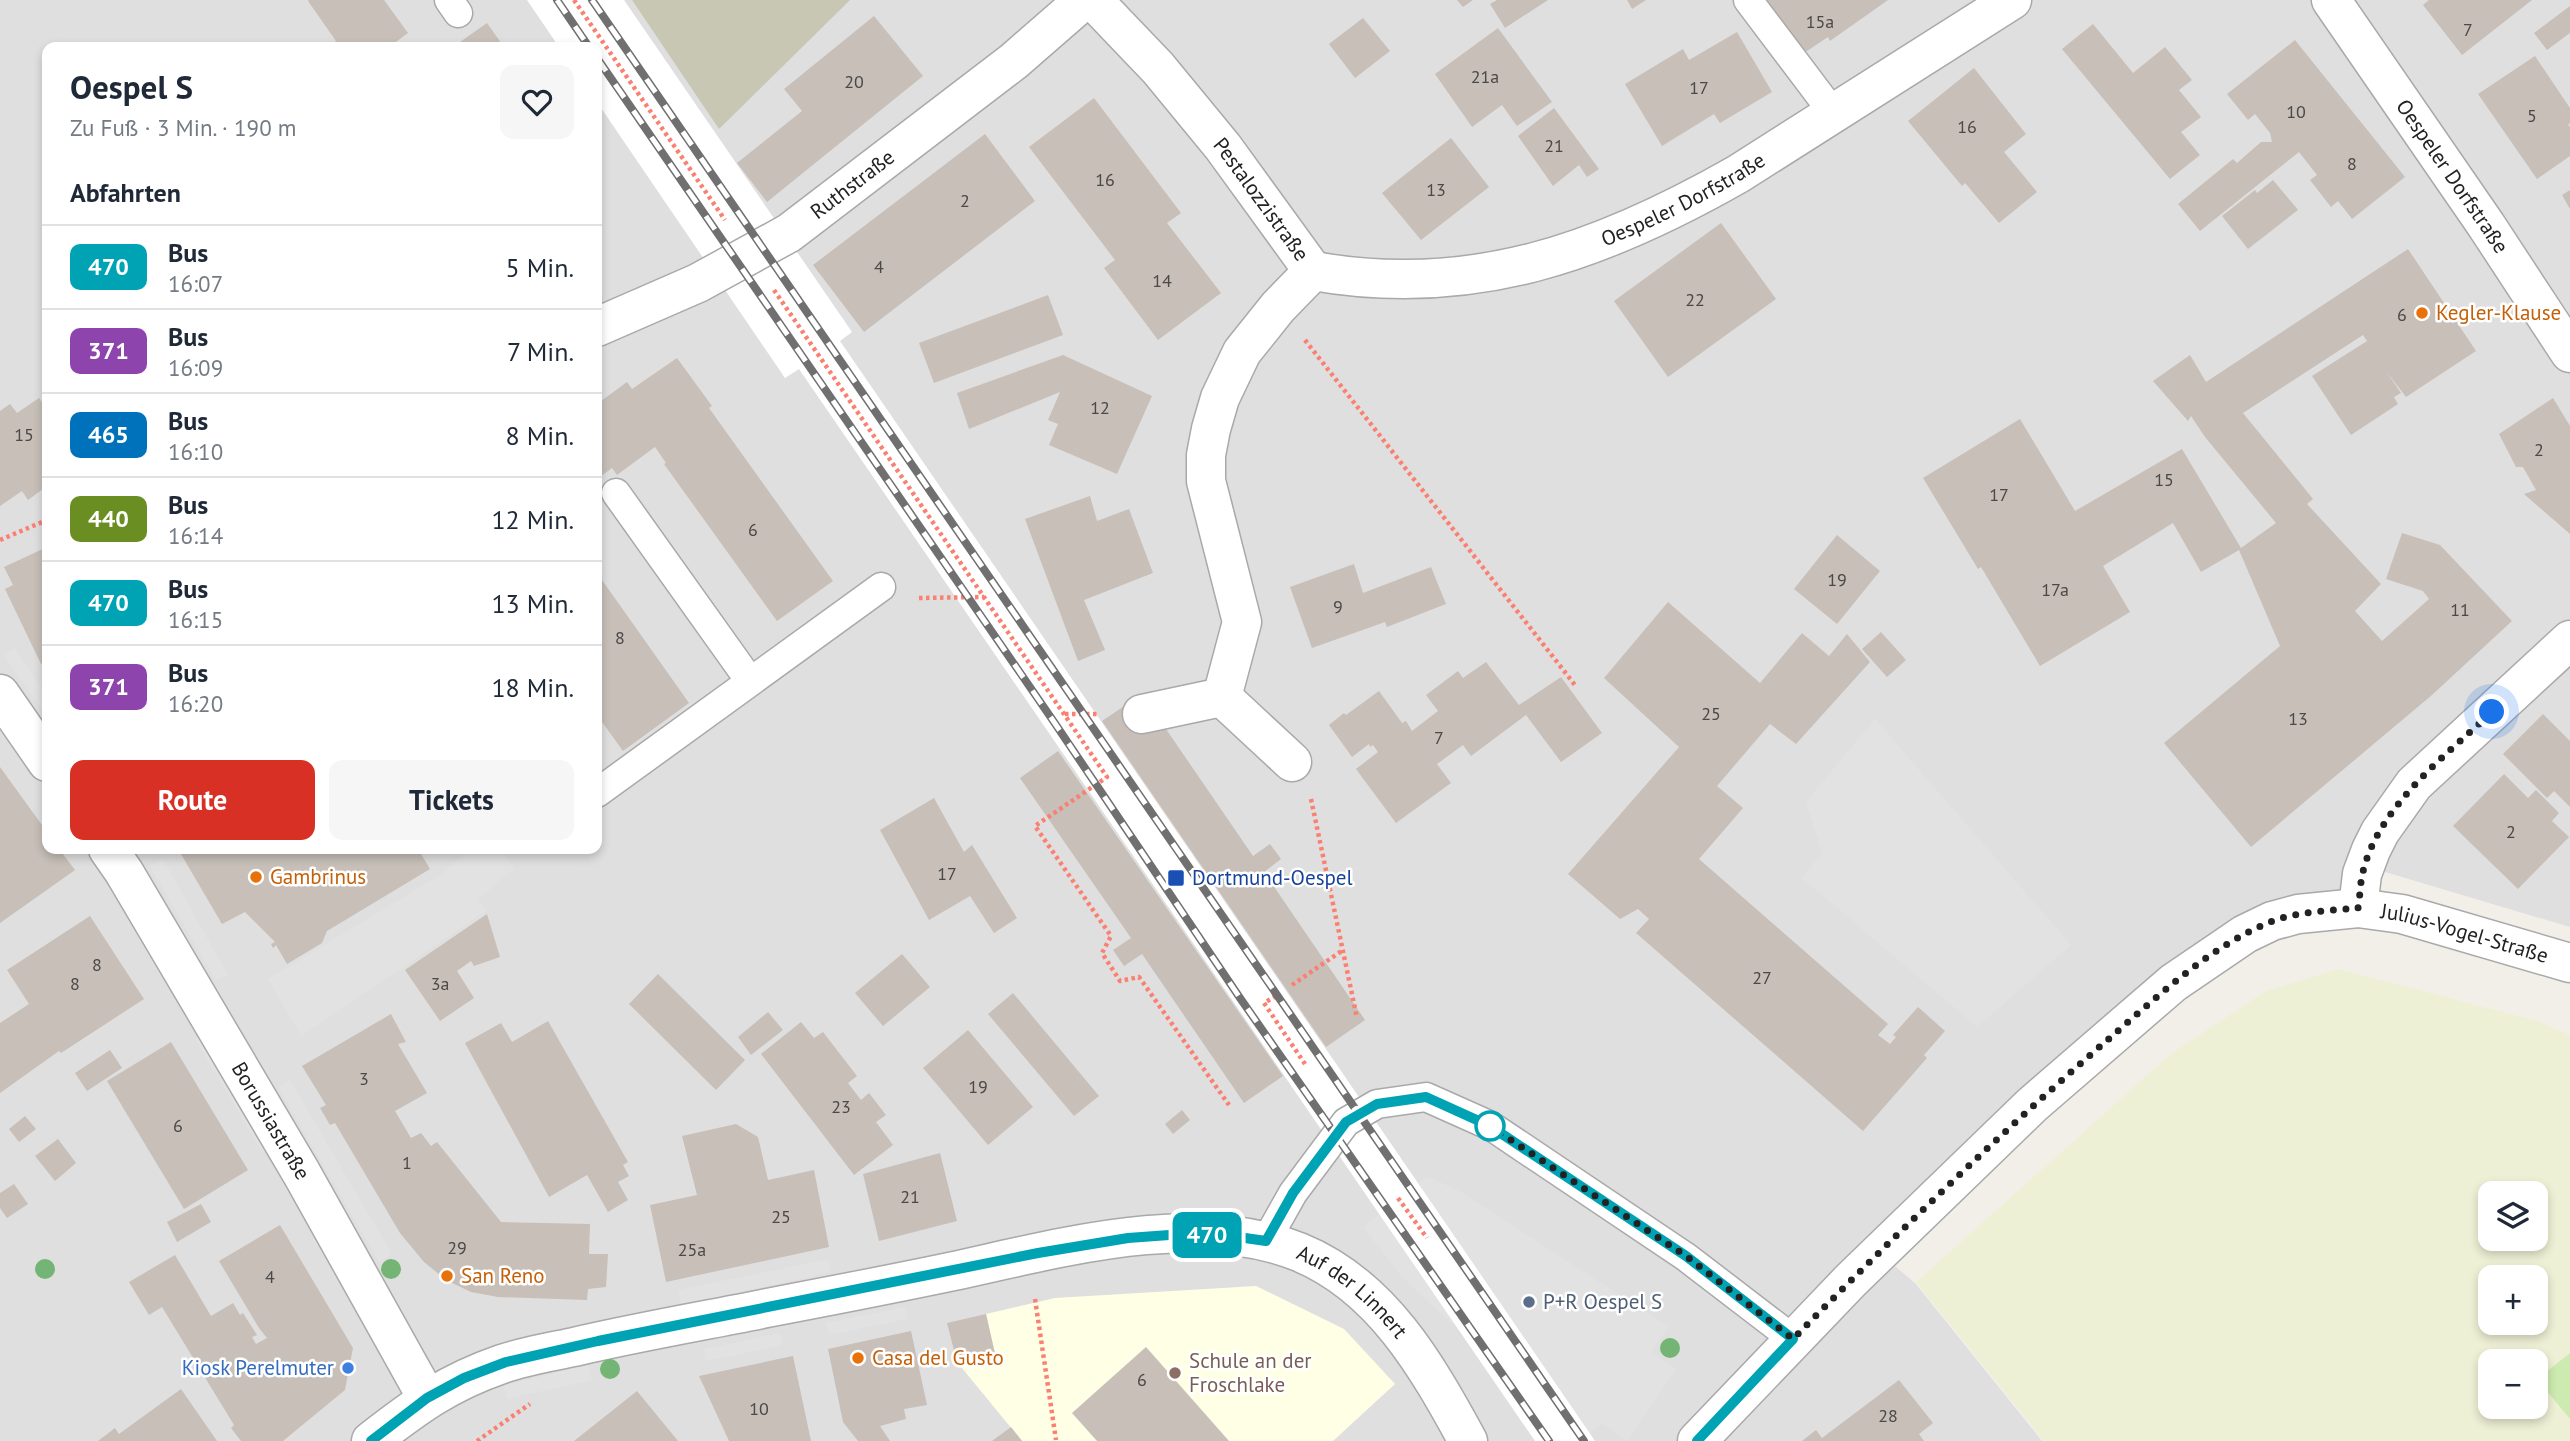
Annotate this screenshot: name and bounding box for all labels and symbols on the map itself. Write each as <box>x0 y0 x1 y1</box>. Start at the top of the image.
house number: 15a <box>1806 10 1834 33</box>
house number: 7 <box>2463 18 2473 41</box>
house number: 21a <box>1471 65 1499 88</box>
house number: 20 <box>844 70 864 93</box>
house number: 17 <box>1689 76 1709 99</box>
street label: Oespeler Dorfstraße <box>2390 94 2515 258</box>
house number: 10 <box>2286 100 2306 123</box>
house number: 5 <box>2527 104 2537 127</box>
house number: 16 <box>1957 115 1977 138</box>
street label: Pestalozzistraße <box>1208 132 1315 266</box>
house number: 21 <box>1544 134 1564 157</box>
street label: Ruthstraße <box>805 143 900 225</box>
street label: Oespeler Dorfstraße <box>1597 146 1770 252</box>
house number: 8 <box>2347 152 2357 175</box>
house number: 16 <box>1095 168 1115 191</box>
house number: 13 <box>1426 178 1446 201</box>
house number: 2 <box>960 189 970 212</box>
house number: 4 <box>874 255 884 278</box>
house number: 14 <box>1152 269 1172 292</box>
house number: 22 <box>1685 288 1705 311</box>
place label: Kegler-Klause <box>2436 299 2561 326</box>
house number: 6 <box>2397 303 2407 326</box>
marker: Kegler-Klause <box>2414 305 2430 321</box>
house number: 12 <box>1090 396 1110 419</box>
house number: 15 <box>14 423 34 446</box>
house number: 2 <box>2534 438 2544 461</box>
house number: 15 <box>2154 468 2174 491</box>
house number: 17 <box>1989 483 2009 506</box>
house number: 6 <box>748 518 758 541</box>
house number: 19 <box>1827 568 1847 591</box>
house number: 17a <box>2041 578 2069 601</box>
house number: 9 <box>1333 595 1343 618</box>
house number: 11 <box>2450 598 2470 621</box>
house number: 8 <box>615 626 625 649</box>
your location <box>2474 694 2509 729</box>
house number: 25 <box>1701 702 1721 725</box>
house number: 13 <box>2288 707 2308 730</box>
house number: 7 <box>1434 726 1444 749</box>
house number: 2 <box>2506 820 2516 843</box>
house number: 17 <box>937 862 957 885</box>
place label: Gambrinus <box>270 863 366 890</box>
place label: Dortmund-Oespel <box>1192 864 1353 891</box>
marker: Dortmund-Oespel <box>1166 868 1186 888</box>
marker: Gambrinus <box>248 869 264 885</box>
street label: Julius-Vogel-Straße <box>2378 897 2552 969</box>
house number: 8 <box>92 953 102 976</box>
house number: 27 <box>1752 966 1772 989</box>
house number: 8 <box>70 972 80 995</box>
house number: 3a <box>431 972 449 995</box>
street label: Borussiastraße <box>226 1057 316 1185</box>
house number: 3 <box>359 1067 369 1090</box>
house number: 19 <box>968 1075 988 1098</box>
house number: 23 <box>831 1095 851 1118</box>
unlabelled marker <box>1475 1111 1505 1141</box>
house number: 6 <box>173 1114 183 1137</box>
house number: 1 <box>402 1151 412 1174</box>
house number: 21 <box>900 1185 920 1208</box>
house number: 25 <box>771 1205 791 1228</box>
line badge: 470 <box>1167 1212 1247 1258</box>
house number: 29 <box>447 1236 467 1259</box>
house number: 25a <box>678 1238 706 1261</box>
street label: Auf der Linnert <box>1293 1239 1414 1344</box>
place label: San Reno <box>461 1262 545 1289</box>
house number: 4 <box>265 1265 275 1288</box>
marker: San Reno <box>439 1268 455 1284</box>
place label: P+R Oespel S <box>1543 1288 1662 1315</box>
marker: P+R Oespel S <box>1521 1294 1537 1310</box>
place label: Casa del Gusto <box>872 1344 1004 1371</box>
place label: Schule an der Froschlake <box>1189 1347 1311 1398</box>
marker: Casa del Gusto <box>850 1350 866 1366</box>
place label: Kiosk Perelmuter <box>182 1354 334 1381</box>
marker: Kiosk Perelmuter <box>340 1360 356 1376</box>
marker: Schule an der Froschlake <box>1167 1365 1183 1381</box>
house number: 6 <box>1137 1368 1147 1391</box>
house number: 10 <box>749 1397 769 1420</box>
house number: 28 <box>1878 1404 1898 1427</box>

